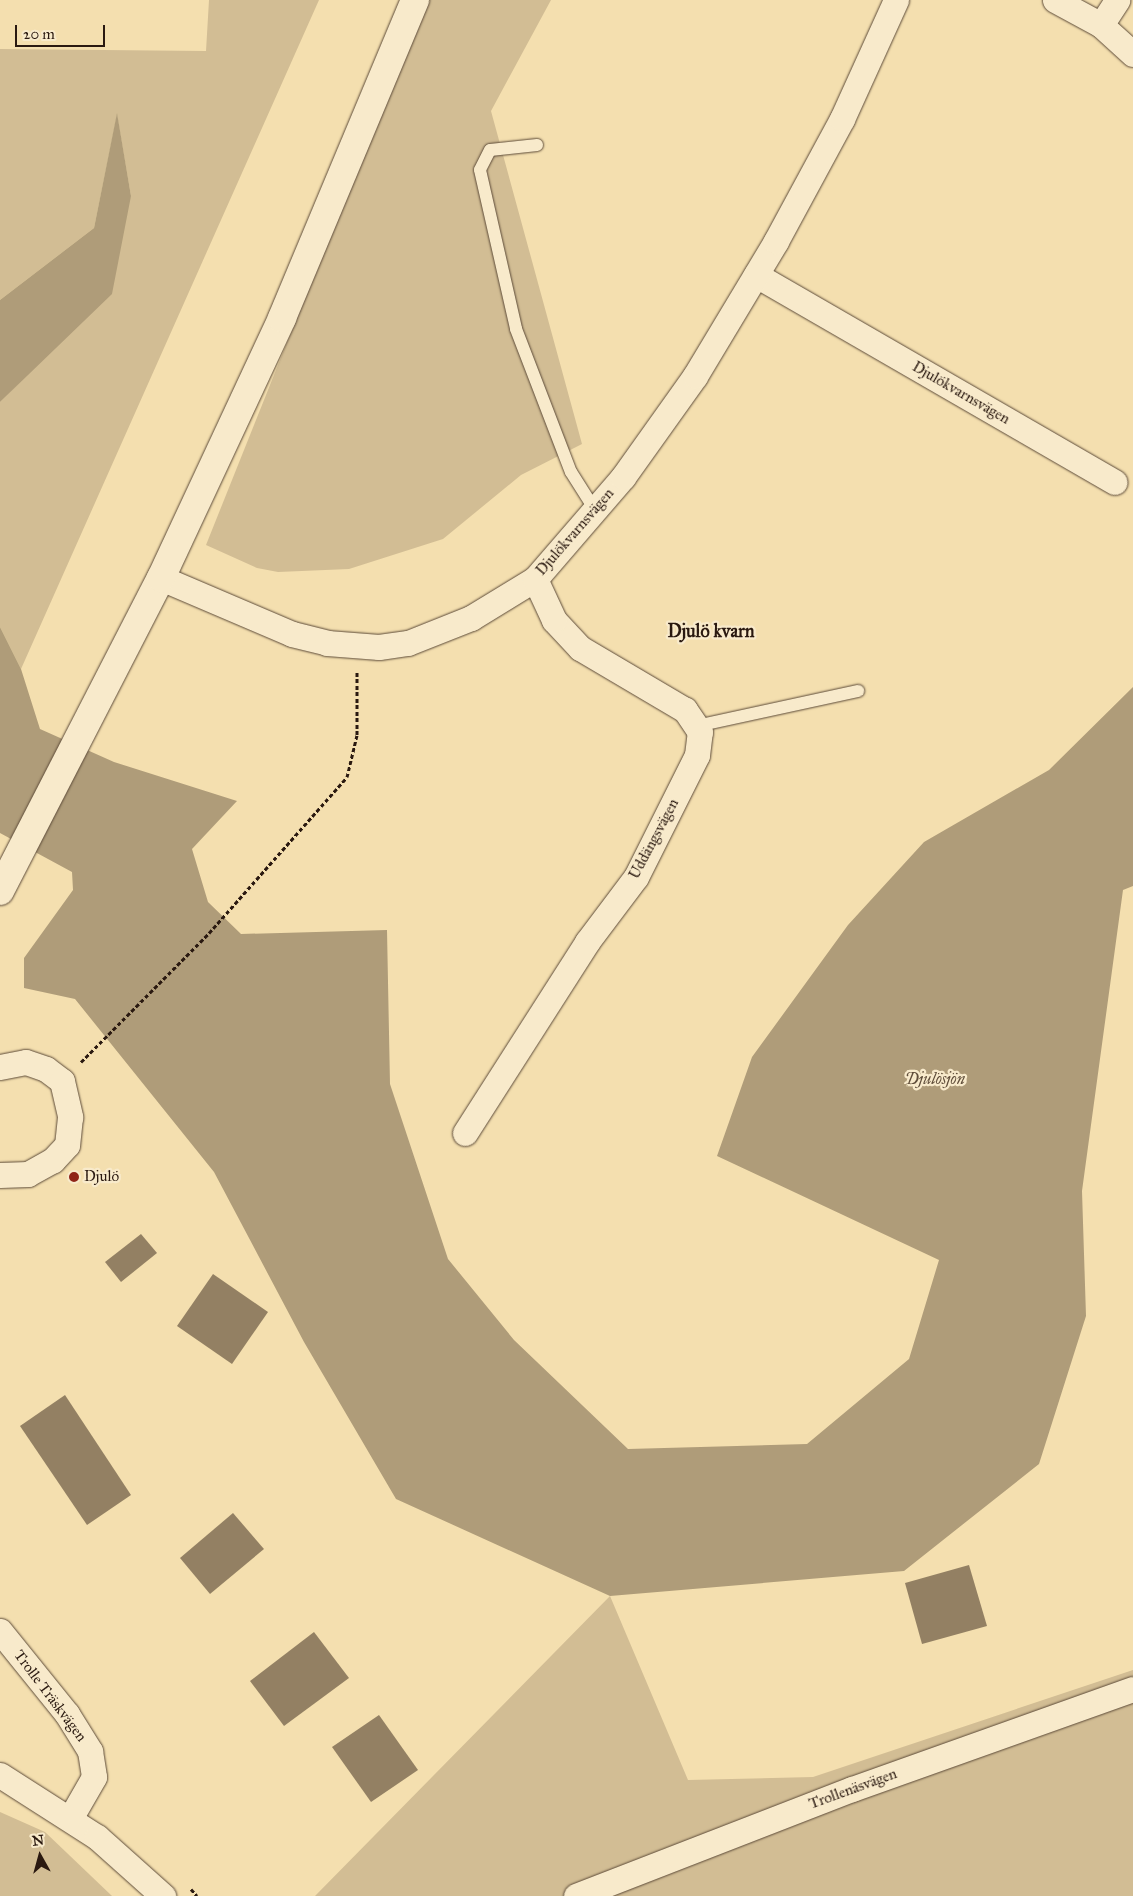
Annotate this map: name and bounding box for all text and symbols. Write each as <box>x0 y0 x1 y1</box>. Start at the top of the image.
scale bar <box>18 15 108 47</box>
text: 20 m <box>23 25 55 43</box>
street label: Djulökvarnsvägen <box>909 358 1013 428</box>
street label: Djulökvarnsvägen <box>532 485 618 579</box>
district label: Djulö kvarn <box>667 620 755 642</box>
street label: Uddängsvägen <box>625 796 683 882</box>
water label: Djulösjön <box>905 1069 965 1089</box>
place label: Djulö <box>84 1168 119 1186</box>
marker: Djulö <box>68 1171 80 1183</box>
street label: Trolle Träskvägen <box>10 1647 90 1745</box>
street label: Trollenäsvägen <box>807 1765 899 1813</box>
north arrow <box>15 1831 65 1881</box>
text: N <box>31 1831 45 1850</box>

